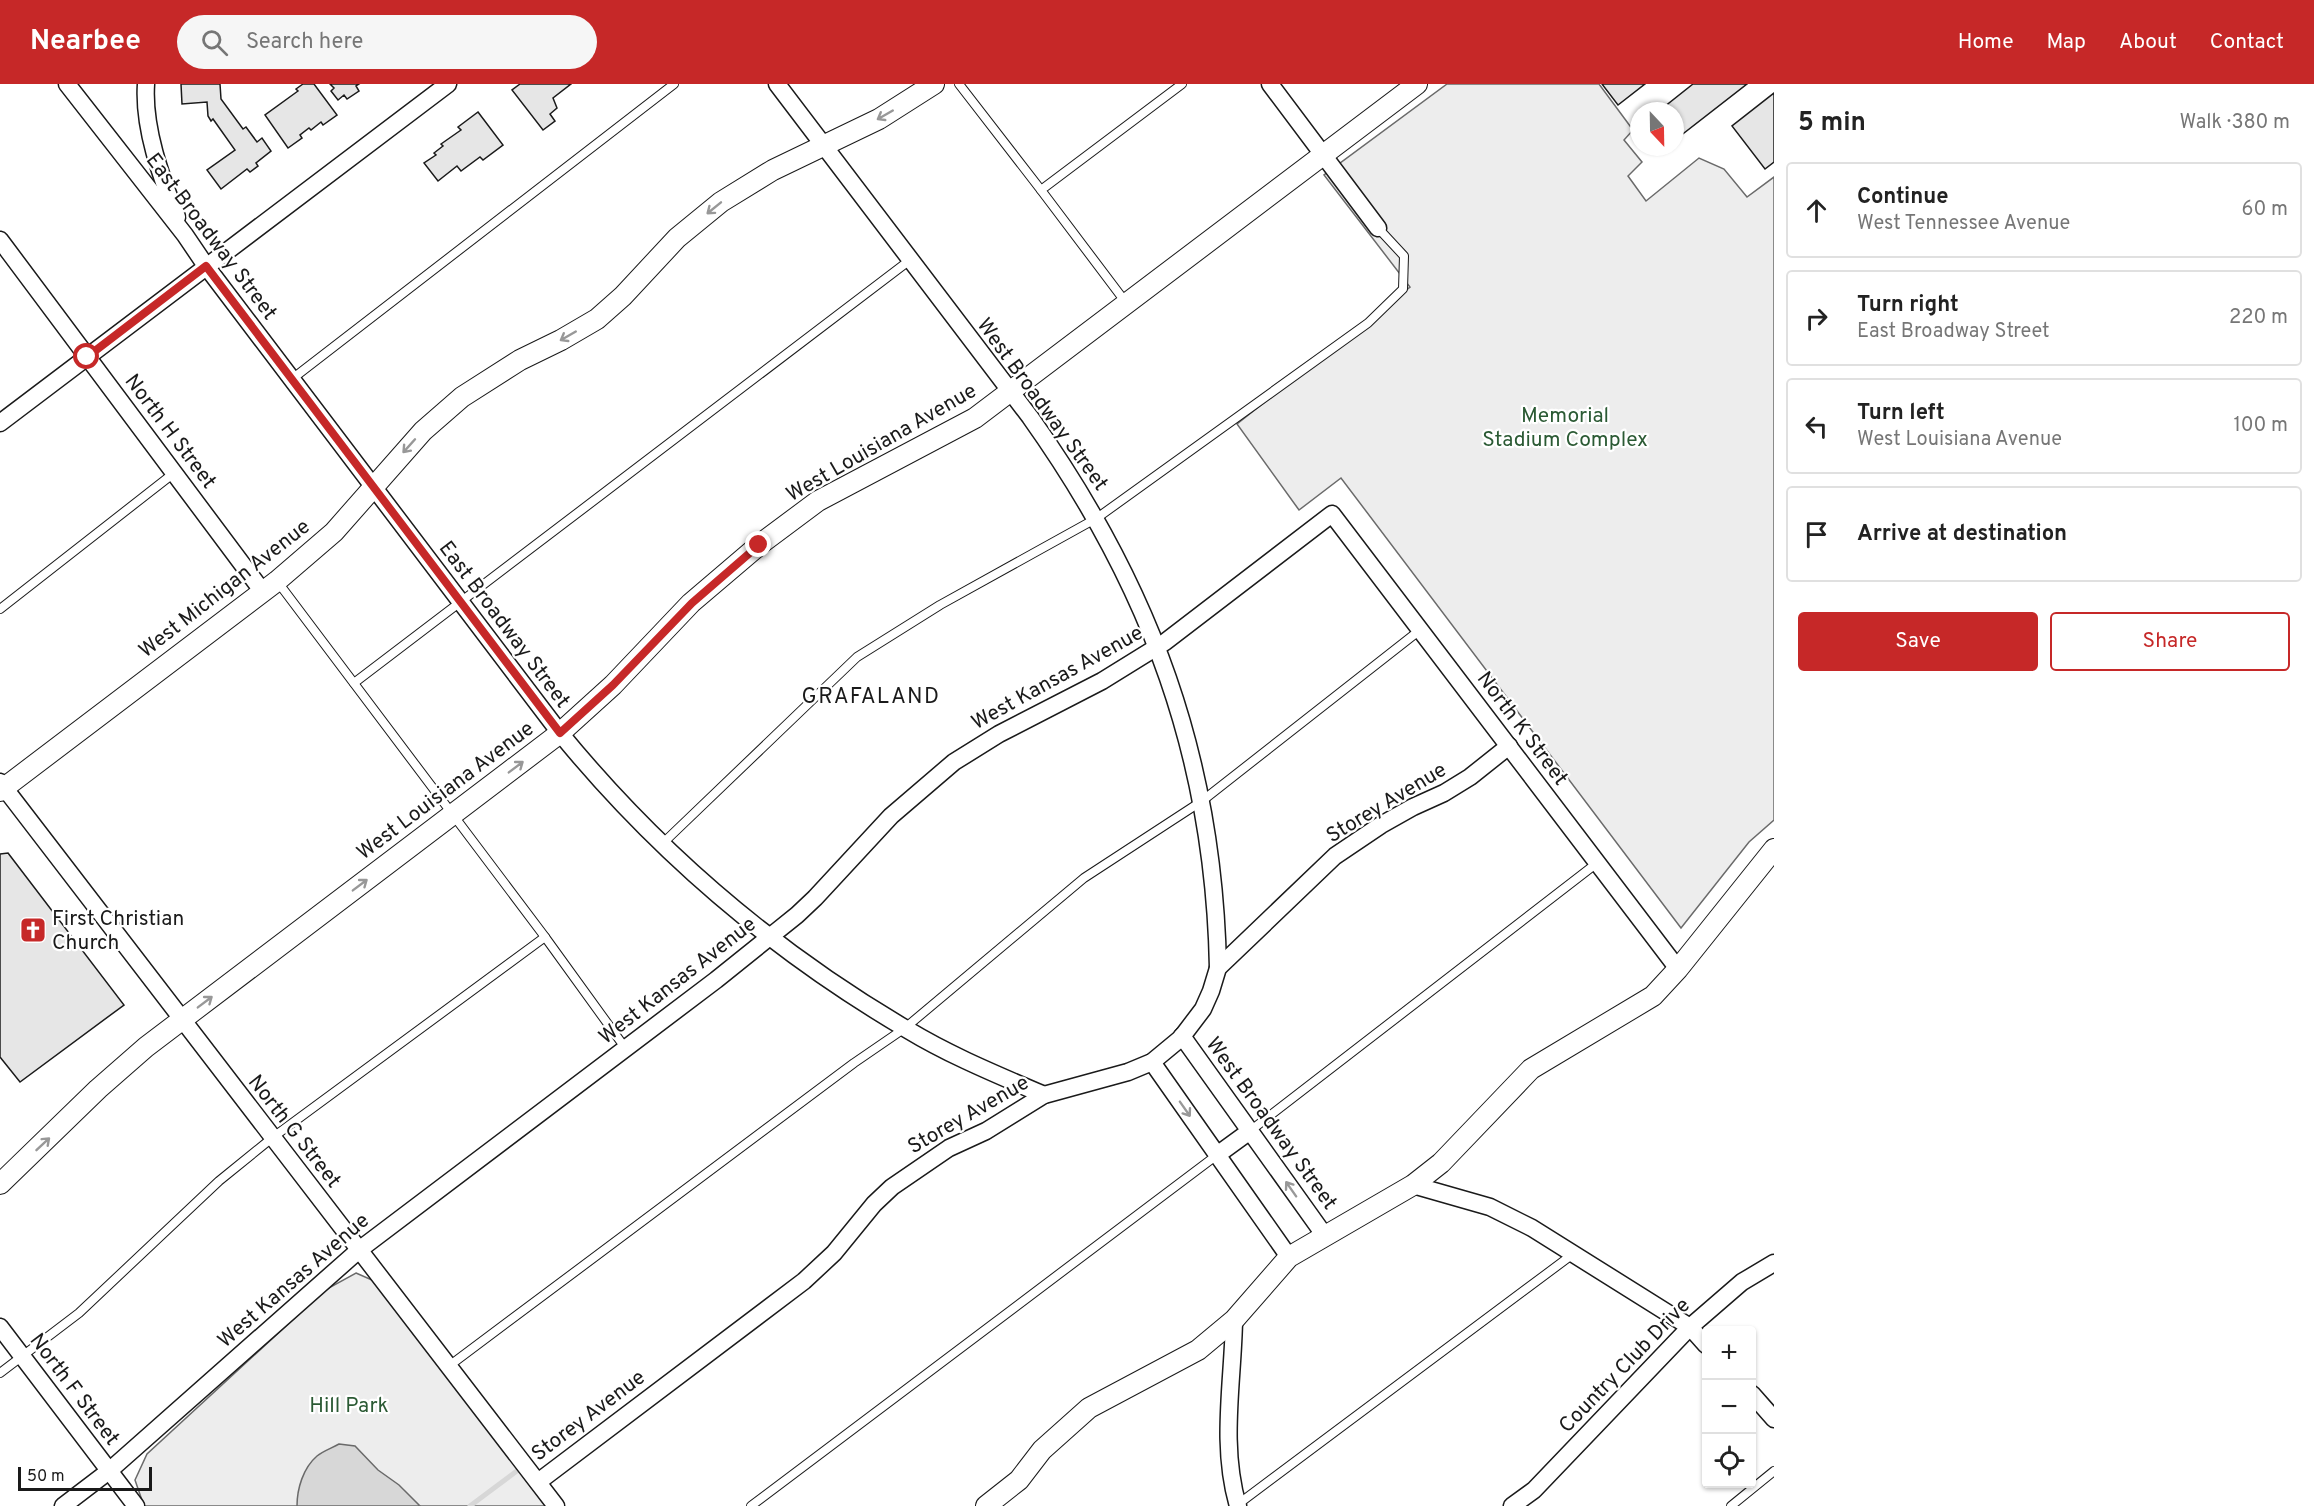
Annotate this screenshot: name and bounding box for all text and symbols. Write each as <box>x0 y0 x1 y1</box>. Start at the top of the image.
search box <box>177 15 597 69</box>
text: Nearbee <box>30 24 141 60</box>
icon: search <box>198 26 231 59</box>
text: Search here <box>246 29 363 56</box>
text: Home <box>1958 29 2014 56</box>
text: Map <box>2047 29 2086 56</box>
text: About <box>2119 29 2177 56</box>
text: Contact <box>2210 29 2284 56</box>
north arrow <box>1630 102 1684 156</box>
text: 5 min <box>1798 107 1866 140</box>
one-way arrow <box>876 109 893 121</box>
text: Walk · 380 m <box>2179 110 2290 136</box>
street label: East Broadway Street <box>139 148 282 326</box>
text: Continue <box>1857 184 1948 211</box>
icon: ahead <box>1800 194 1833 227</box>
text: 60 m <box>2242 197 2288 223</box>
one-way arrow <box>707 201 722 215</box>
text: West Tennessee Avenue <box>1857 211 2070 237</box>
text: Turn right <box>1857 292 1959 319</box>
icon: right <box>1800 302 1833 335</box>
text: 220 m <box>2229 305 2288 331</box>
street label: West Broadway Street <box>970 313 1114 497</box>
text: East Broadway Street <box>1857 319 2050 345</box>
one-way arrow <box>560 330 577 342</box>
route start <box>73 343 99 369</box>
street label: North H Street <box>118 369 222 495</box>
street label: West Louisiana Avenue <box>782 378 982 509</box>
text: Turn left <box>1857 400 1945 427</box>
park label: Memorial Stadium Complex <box>1482 403 1648 454</box>
icon: left <box>1800 410 1833 443</box>
text: 100 m <box>2233 413 2288 439</box>
text: West Louisiana Avenue <box>1857 427 2062 453</box>
one-way arrow <box>402 439 416 454</box>
street label: West Michigan Avenue <box>134 514 316 664</box>
icon: arrive <box>1800 518 1833 551</box>
text: Arrive at destination <box>1857 521 2067 548</box>
route end <box>745 531 771 557</box>
street label: East Broadway Street <box>432 536 575 714</box>
button: Save <box>1798 612 2038 671</box>
button: Share <box>2050 612 2290 671</box>
street label: West Kansas Avenue <box>967 620 1148 737</box>
street label: North K Street <box>1470 667 1573 791</box>
district label: GRAFALAND <box>802 684 940 711</box>
street label: West Louisiana Avenue <box>352 716 540 867</box>
street label: Storey Avenue <box>1322 757 1452 850</box>
one-way arrow <box>508 761 524 774</box>
one-way arrow <box>352 878 368 891</box>
place label: First Christian Church <box>52 906 184 957</box>
street label: West Kansas Avenue <box>594 911 762 1051</box>
church icon: First Christian Church <box>18 915 48 945</box>
one-way arrow <box>197 996 213 1009</box>
street label: West Broadway Street <box>1199 1032 1343 1216</box>
street label: North G Street <box>241 1070 346 1194</box>
street label: Storey Avenue <box>903 1070 1034 1161</box>
one-way arrow <box>1179 1101 1191 1117</box>
one-way arrow <box>35 1137 50 1151</box>
one-way arrow <box>1285 1181 1297 1197</box>
street label: West Kansas Avenue <box>213 1208 375 1354</box>
street label: Country Club Drive <box>1554 1293 1697 1439</box>
map controls <box>1702 1326 1756 1488</box>
button: + <box>1702 1326 1756 1380</box>
street label: North F Street <box>23 1328 125 1451</box>
street label: Storey Avenue <box>527 1365 651 1468</box>
button: − <box>1702 1380 1756 1434</box>
park label: Hill Park <box>309 1393 389 1420</box>
button: locate <box>1702 1434 1756 1488</box>
scale bar <box>18 1464 152 1492</box>
text: 50 m <box>27 1467 65 1487</box>

